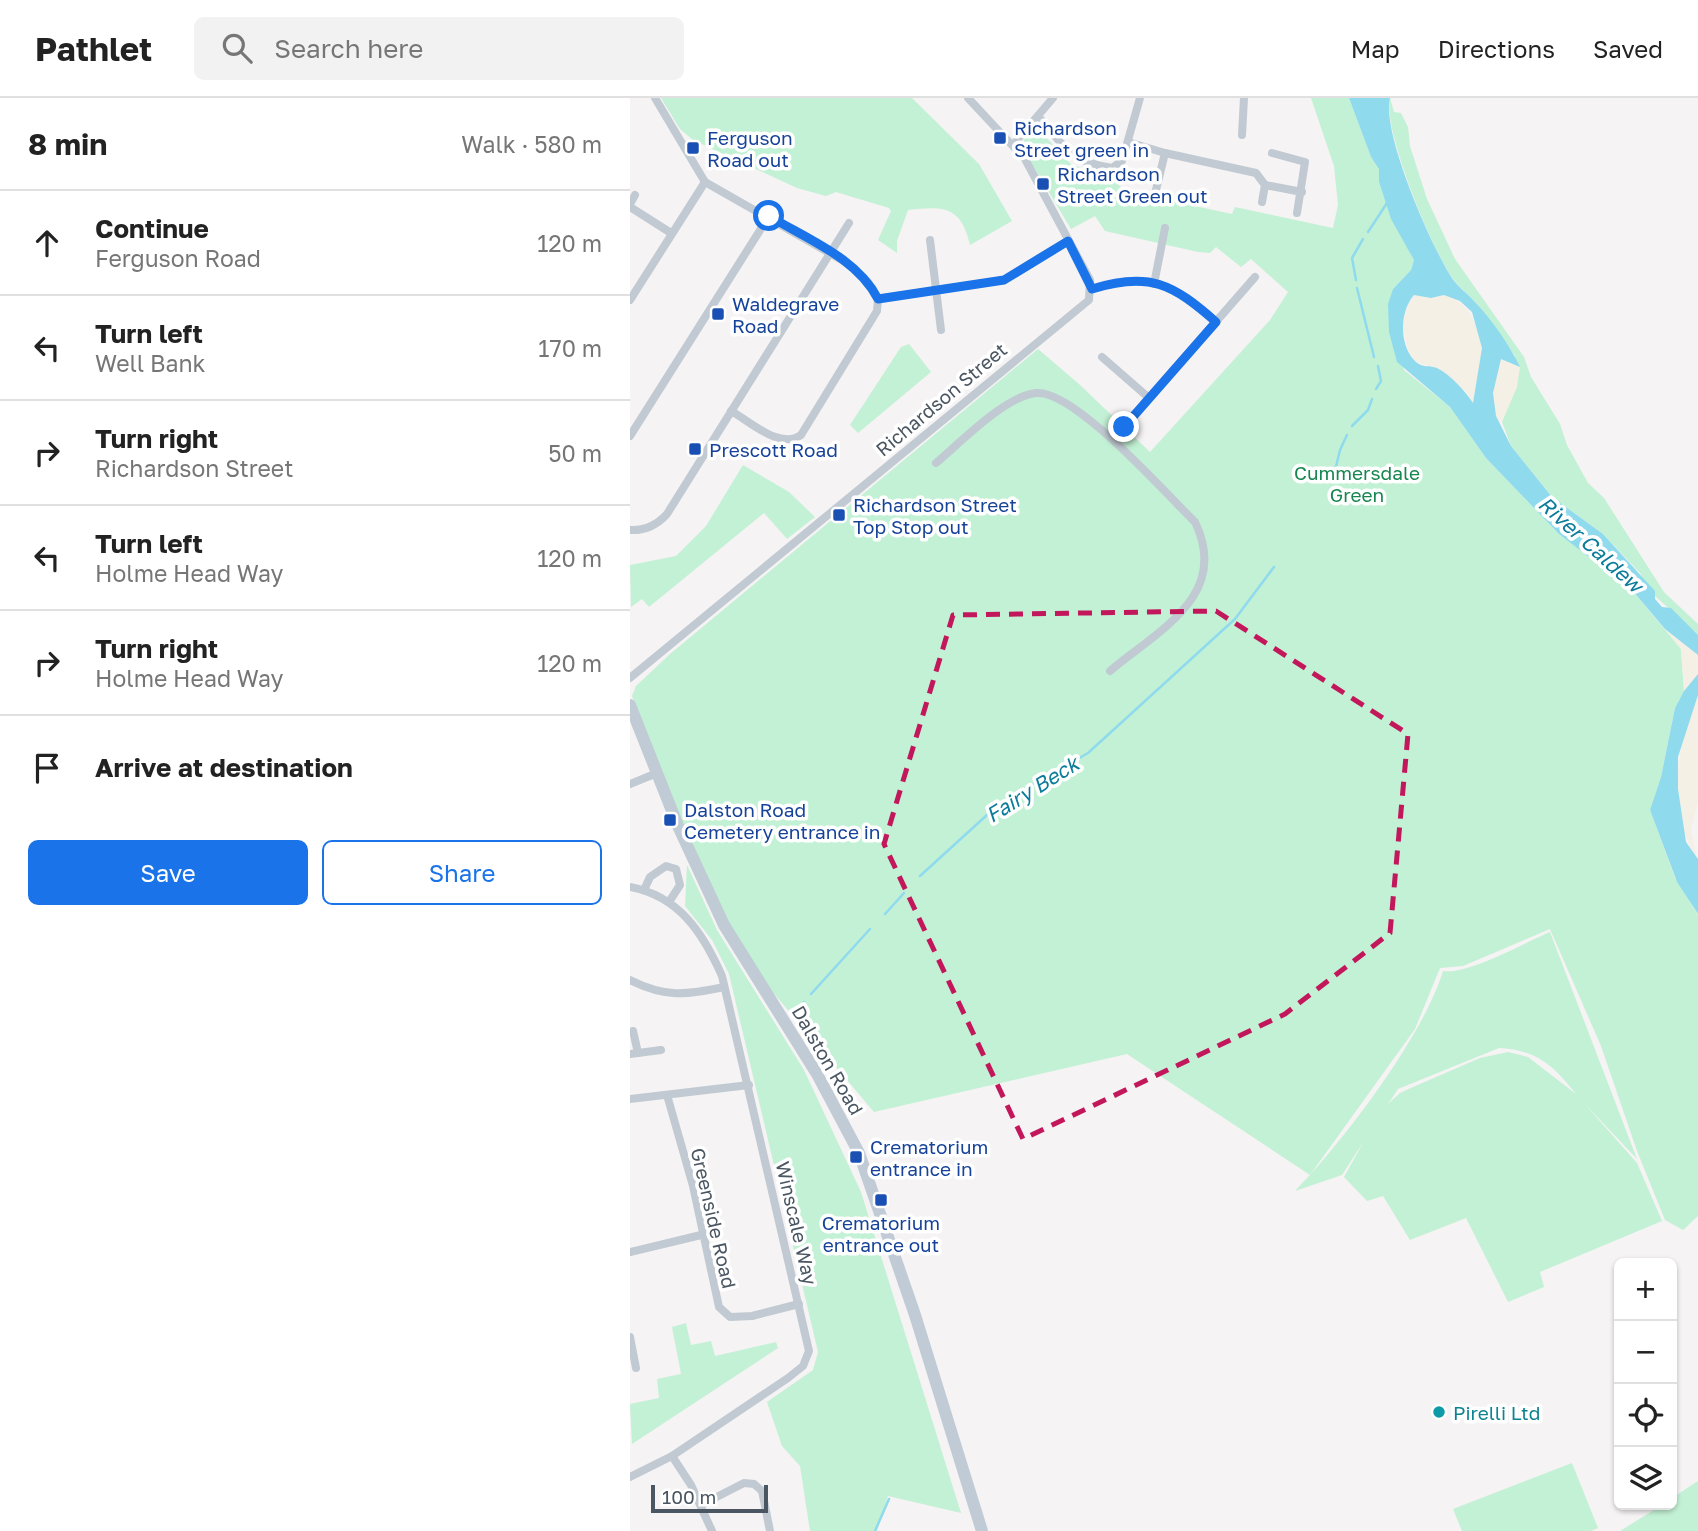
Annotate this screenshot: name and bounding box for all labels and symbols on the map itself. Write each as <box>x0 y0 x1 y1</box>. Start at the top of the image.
place label: Richardson Street green in <box>1014 116 1149 161</box>
place label: Ferguson Road out <box>707 126 793 171</box>
marker: Richardson Street green in <box>992 130 1008 146</box>
marker: Ferguson Road out <box>685 140 701 156</box>
place label: Richardson Street Green out <box>1057 162 1208 207</box>
marker: Richardson Street Green out <box>1035 176 1051 192</box>
route start <box>753 200 784 231</box>
place label: Waldegrave Road <box>732 292 839 337</box>
marker: Waldegrave Road <box>710 306 726 322</box>
street label: Richardson Street <box>871 338 1011 460</box>
route end <box>1108 411 1139 442</box>
place label: Prescott Road <box>709 438 838 461</box>
marker: Prescott Road <box>687 441 703 457</box>
park label: Cummersdale Green <box>1294 461 1420 506</box>
water label: River Caldew <box>1533 490 1651 600</box>
place label: Richardson Street Top Stop out <box>853 493 1017 538</box>
marker: Richardson Street Top Stop out <box>831 507 847 523</box>
water label: Fairy Beck <box>981 749 1085 828</box>
place label: Dalston Road Cemetery entrance in <box>684 798 880 843</box>
marker: Dalston Road Cemetery entrance in <box>662 812 678 828</box>
street label: Dalston Road <box>787 1001 869 1119</box>
place label: Crematorium entrance in <box>870 1135 988 1180</box>
street label: Greenside Road <box>687 1145 741 1291</box>
marker: Crematorium entrance in <box>848 1149 864 1165</box>
street label: Winscale Way <box>772 1159 822 1287</box>
marker: Crematorium entrance out <box>873 1192 889 1208</box>
place label: Crematorium entrance out <box>822 1211 940 1256</box>
place label: Pirelli Ltd <box>1453 1401 1540 1424</box>
marker: Pirelli Ltd <box>1431 1404 1447 1420</box>
scale bar <box>651 1482 768 1514</box>

